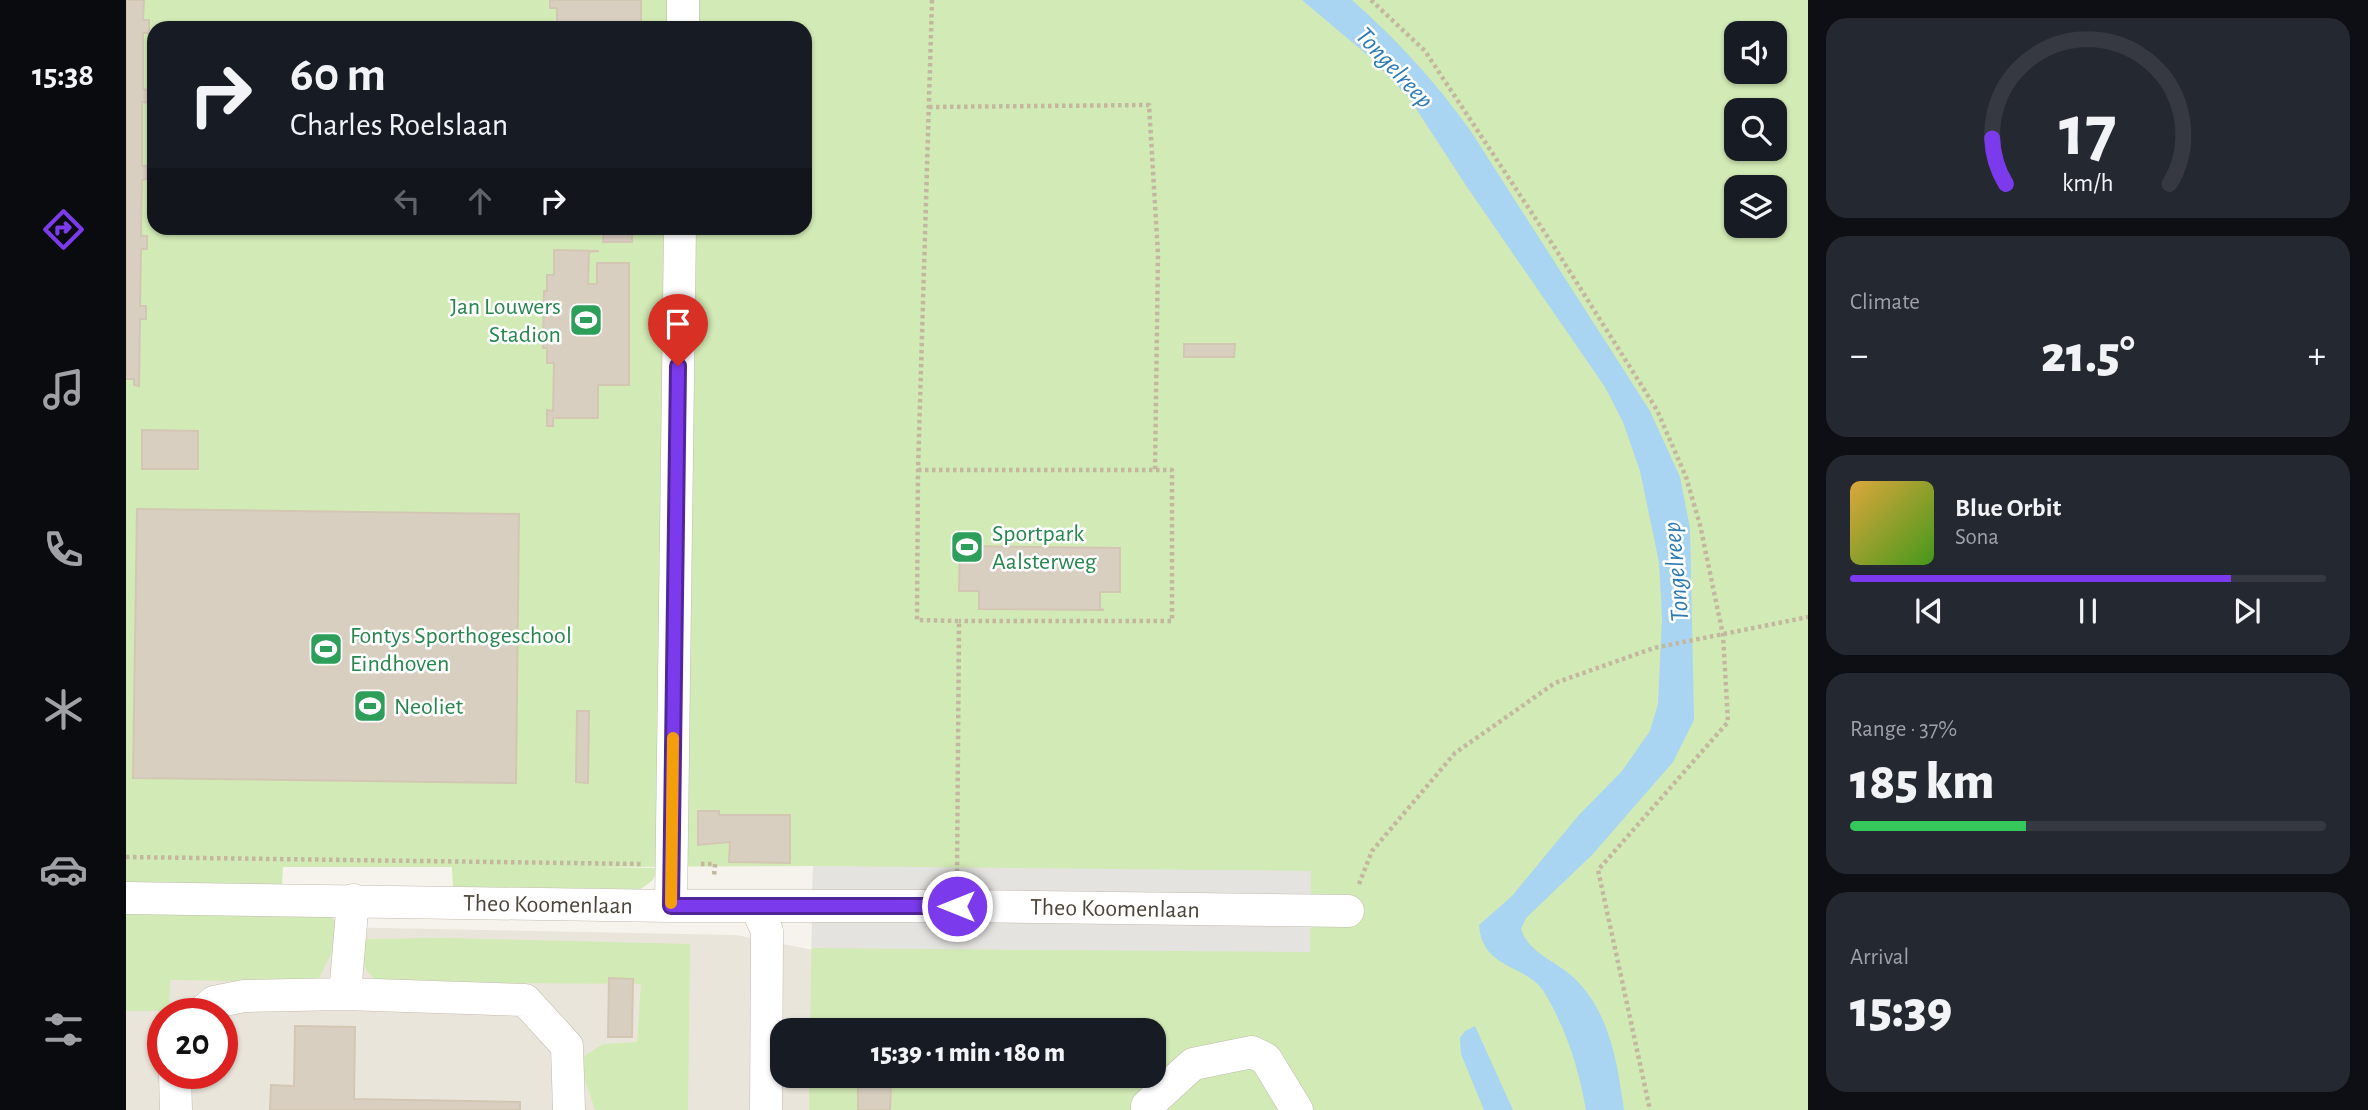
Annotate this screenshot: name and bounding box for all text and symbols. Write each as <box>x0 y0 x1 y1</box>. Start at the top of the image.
map controls <box>1724 21 1787 238</box>
button: sound <box>1724 21 1787 84</box>
water label: Tongelreep <box>1351 22 1438 113</box>
icon: right <box>175 49 266 140</box>
text: 60 m <box>290 51 386 100</box>
text: 15:38 <box>32 59 94 91</box>
text: 17 <box>2059 97 2117 170</box>
button: search <box>1724 98 1787 161</box>
text: Charles Roelslaan <box>290 109 508 141</box>
text: km/h <box>2062 171 2114 196</box>
button: layers <box>1724 175 1787 238</box>
icon: left <box>388 182 426 220</box>
icon: ahead <box>461 182 499 220</box>
icon: right <box>534 182 572 220</box>
icon: directions <box>39 205 88 254</box>
text: Climate <box>1850 291 1920 314</box>
pin <box>648 294 708 366</box>
place label: Jan Louwers Stadion <box>450 295 561 347</box>
sports icon: Jan Louwers Stadion <box>567 301 605 339</box>
icon: arrive <box>659 305 697 343</box>
text: 21.5° <box>2041 329 2135 381</box>
text: − <box>1850 337 1868 375</box>
text: + <box>2308 337 2326 375</box>
icon: music <box>39 365 88 414</box>
text: Blue Orbit <box>1955 495 2061 521</box>
water label: Tongelreep <box>1659 521 1693 623</box>
place label: Sportpark Aalsterweg <box>992 522 1097 574</box>
icon: phone <box>39 525 88 574</box>
text: Sona <box>1955 526 1999 549</box>
sports icon: Sportpark Aalsterweg <box>948 528 986 566</box>
icon: previous <box>1910 592 1948 630</box>
icon: pause <box>2069 592 2107 630</box>
icon: next <box>2228 592 2266 630</box>
place label: Fontys Sporthogeschool Eindhoven <box>350 624 572 676</box>
sports icon: Fontys Sporthogeschool Eindhoven <box>307 630 345 668</box>
icon: climate <box>39 685 88 734</box>
sports icon: Neoliet <box>351 687 389 725</box>
place label: Neoliet <box>394 695 464 719</box>
text: Range · 37% <box>1850 718 1957 741</box>
text: 185 km <box>1850 756 1994 808</box>
icon: car <box>39 845 88 894</box>
position arrow <box>920 869 994 943</box>
street label: Theo Koomenlaan <box>463 892 633 918</box>
street label: Theo Koomenlaan <box>1030 896 1200 922</box>
text: Arrival <box>1850 946 1909 969</box>
text: 15:39 <box>1850 984 1952 1036</box>
speed limit sign: 20 <box>147 998 238 1089</box>
icon: filters <box>39 1005 88 1054</box>
text: 15:39 · 1 min · 180 m <box>871 1040 1065 1066</box>

